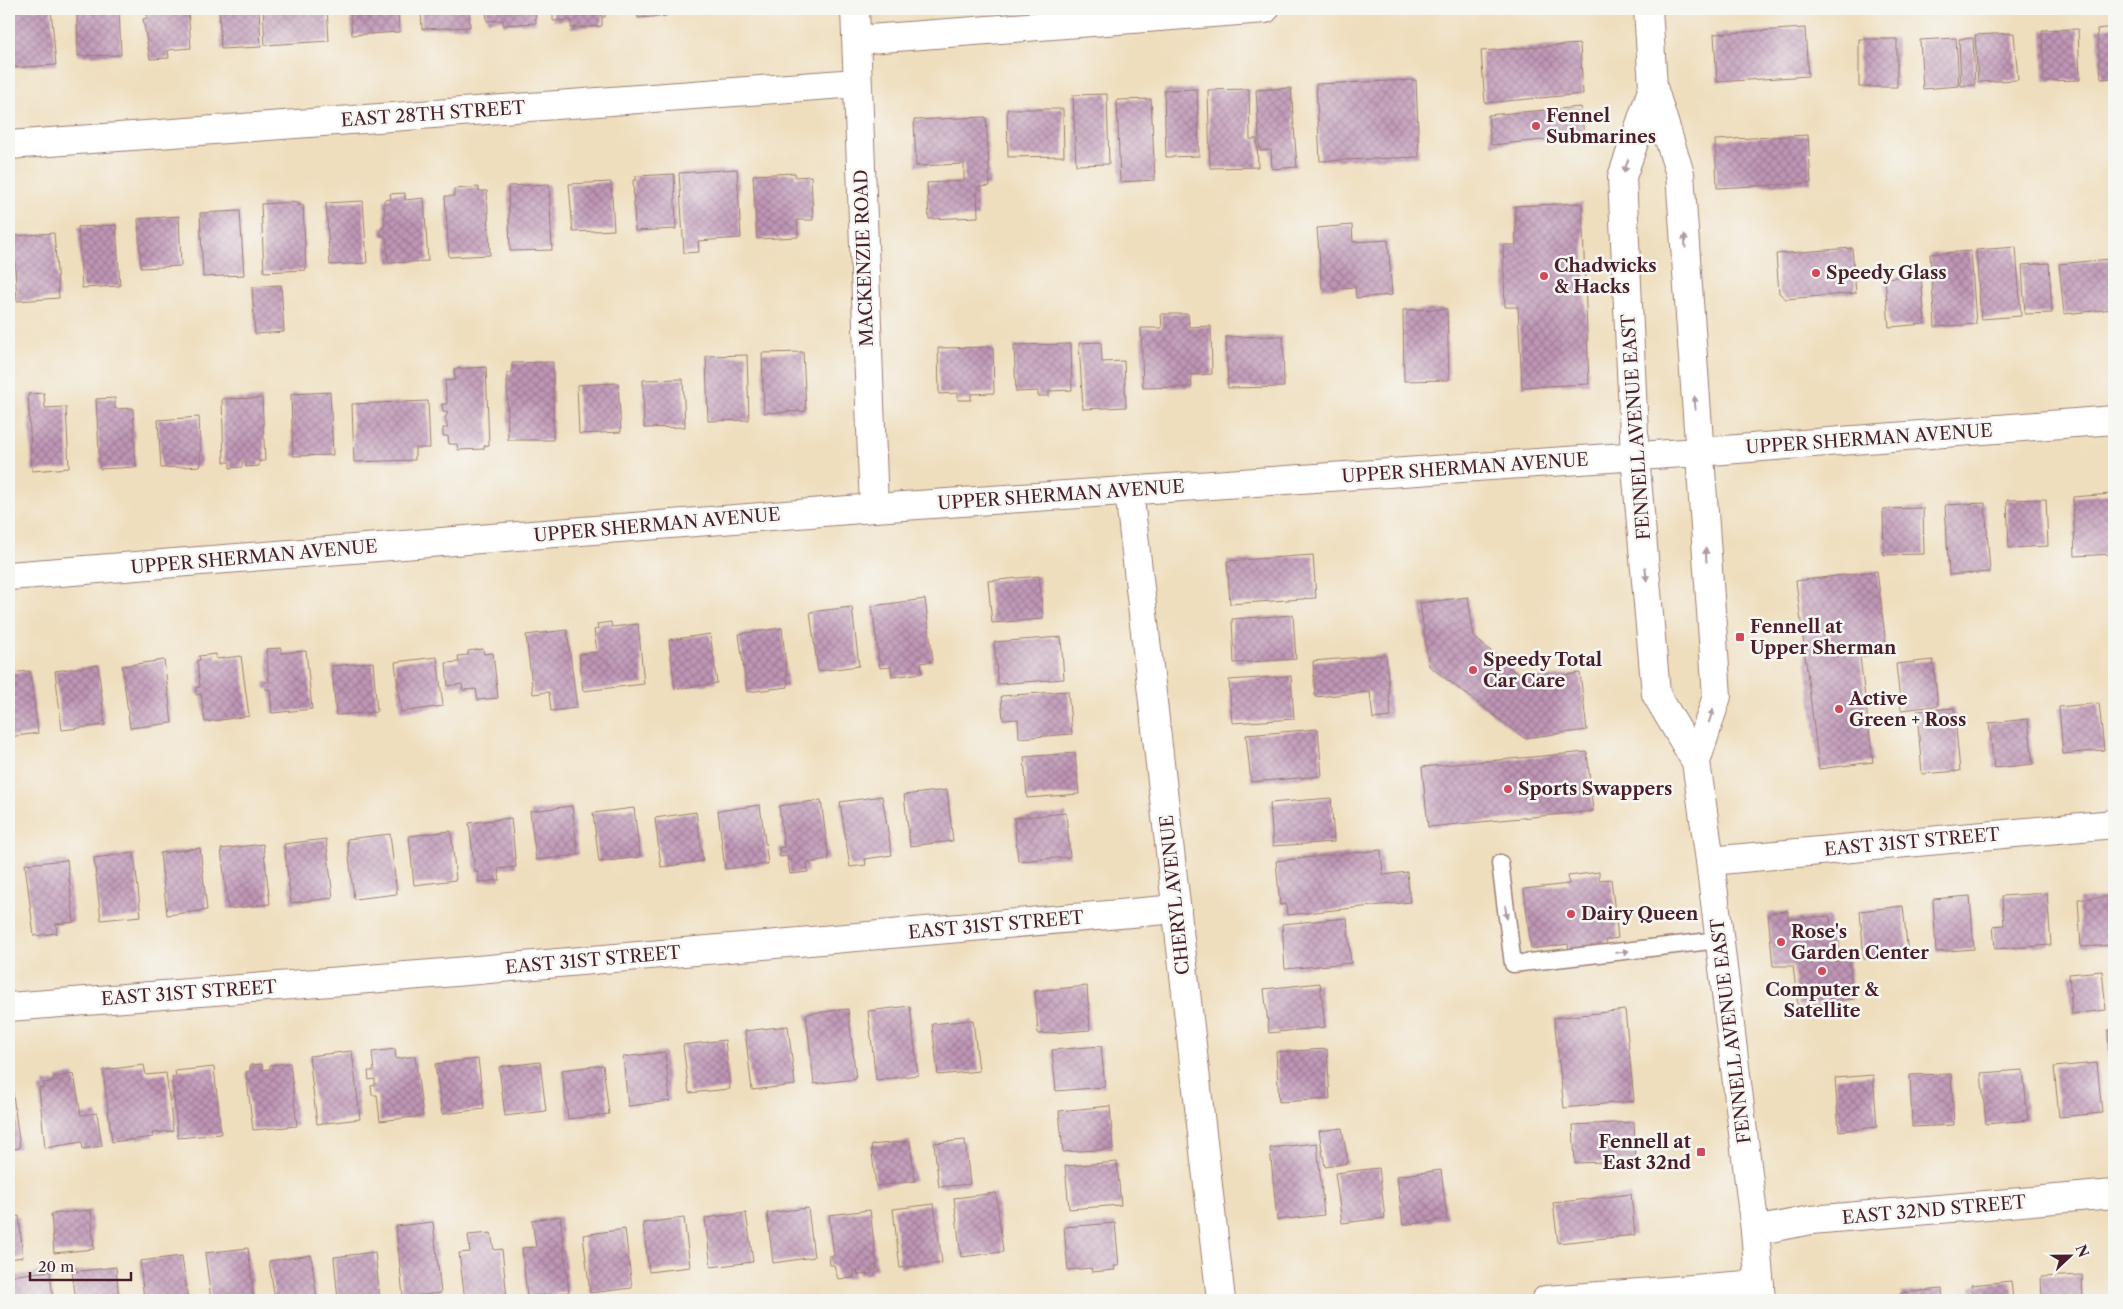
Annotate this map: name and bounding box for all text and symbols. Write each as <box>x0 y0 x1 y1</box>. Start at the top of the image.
street label: EAST 28TH STREET <box>340 97 526 131</box>
place label: Fennel Submarines <box>1546 105 1656 148</box>
marker: Fennel Submarines <box>1530 120 1542 132</box>
one-way arrow <box>1621 159 1629 174</box>
street label: MACKENZIE ROAD <box>850 169 878 347</box>
one-way arrow <box>1680 233 1688 249</box>
place label: Chadwicks & Hacks <box>1554 255 1657 298</box>
place label: Speedy Glass <box>1826 262 1947 284</box>
marker: Speedy Glass <box>1810 267 1822 279</box>
marker: Chadwicks & Hacks <box>1538 270 1550 282</box>
street label: FENNELL AVENUE EAST <box>1617 313 1655 541</box>
one-way arrow <box>1691 395 1699 411</box>
street label: UPPER SHERMAN AVENUE <box>1745 419 1993 459</box>
street label: UPPER SHERMAN AVENUE <box>1341 448 1589 488</box>
street label: UPPER SHERMAN AVENUE <box>937 475 1185 515</box>
street label: UPPER SHERMAN AVENUE <box>533 503 781 547</box>
street label: UPPER SHERMAN AVENUE <box>130 535 378 579</box>
one-way arrow <box>1702 546 1710 562</box>
one-way arrow <box>1642 566 1650 582</box>
place label: Fennell at Upper Sherman <box>1750 616 1897 659</box>
marker: Fennell at Upper Sherman <box>1734 631 1746 643</box>
place label: Speedy Total Car Care <box>1483 649 1602 692</box>
marker: Speedy Total Car Care <box>1467 664 1479 676</box>
place label: Active Green + Ross <box>1848 688 1966 731</box>
marker: Active Green + Ross <box>1833 703 1845 715</box>
one-way arrow <box>1707 708 1715 723</box>
place label: Sports Swappers <box>1518 778 1672 800</box>
marker: Sports Swappers <box>1502 783 1514 795</box>
street label: CHERYL AVENUE <box>1156 814 1194 976</box>
street label: EAST 31ST STREET <box>1823 823 2001 861</box>
place label: Dairy Queen <box>1581 903 1699 925</box>
one-way arrow <box>1502 904 1510 920</box>
street label: EAST 31ST STREET <box>907 906 1085 944</box>
marker: Dairy Queen <box>1565 908 1577 920</box>
street label: FENNELL AVENUE EAST <box>1706 917 1756 1145</box>
place label: Rose's Garden Center <box>1791 921 1929 964</box>
marker: Rose's Garden Center <box>1775 936 1787 948</box>
street label: EAST 31ST STREET <box>504 941 682 979</box>
one-way arrow <box>1614 948 1630 956</box>
marker: Computer & Satellite <box>1816 965 1828 977</box>
street label: EAST 31ST STREET <box>100 976 278 1010</box>
place label: Computer & Satellite <box>1765 979 1879 1022</box>
place label: Fennell at East 32nd <box>1598 1131 1692 1174</box>
marker: Fennell at East 32nd <box>1695 1146 1707 1158</box>
street label: EAST 32ND STREET <box>1841 1191 2027 1229</box>
north arrow <box>2046 1232 2096 1282</box>
text: N <box>2071 1242 2093 1260</box>
scale bar <box>30 1249 131 1281</box>
text: 20 m <box>38 1257 74 1276</box>

